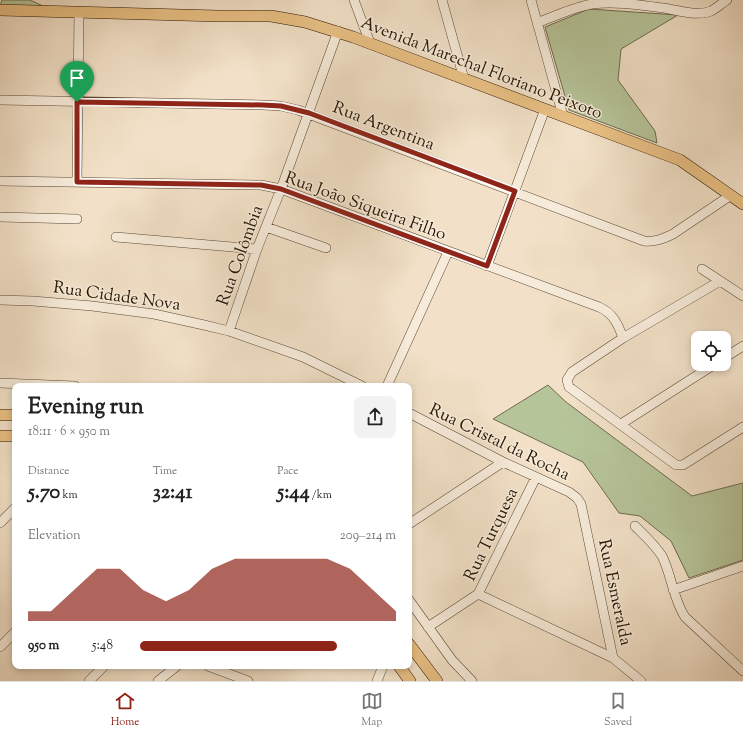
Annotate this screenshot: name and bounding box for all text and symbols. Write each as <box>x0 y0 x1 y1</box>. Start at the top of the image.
street label: Avenida Marechal Floriano Peixoto <box>357 12 605 126</box>
pin <box>60 61 94 102</box>
icon: arrive <box>66 67 88 89</box>
street label: Rua Argentina <box>329 96 438 157</box>
street label: Rua João Siqueira Filho <box>281 167 449 247</box>
street label: Rua Colômbia <box>212 202 270 309</box>
street label: Rua Cidade Nova <box>52 276 182 318</box>
map controls <box>691 331 731 371</box>
button: locate <box>691 331 731 371</box>
text: Evening run <box>28 392 144 424</box>
button: share <box>354 396 396 438</box>
street label: Rua Cristal da Rocha <box>425 398 574 487</box>
text: 18:11 · 6 × 950 m <box>28 423 110 441</box>
text: Distance <box>28 463 69 479</box>
text: Time <box>153 463 177 479</box>
text: Pace <box>277 463 298 479</box>
text: 5.70 <box>28 479 60 508</box>
text: 32:41 <box>153 479 192 508</box>
text: 5:44 <box>277 479 310 508</box>
street label: Rua Turquesa <box>459 484 525 586</box>
text: km <box>60 487 78 503</box>
text: /km <box>310 487 332 503</box>
text: Elevation <box>28 527 81 545</box>
text: 209–214 m <box>340 527 396 545</box>
street label: Rua Esmeralda <box>591 537 637 648</box>
text: 950 m <box>28 637 59 655</box>
text: 5:48 <box>92 637 113 655</box>
tab: Home <box>111 690 139 730</box>
tab: Map <box>361 690 383 730</box>
tab: Saved <box>604 690 632 730</box>

